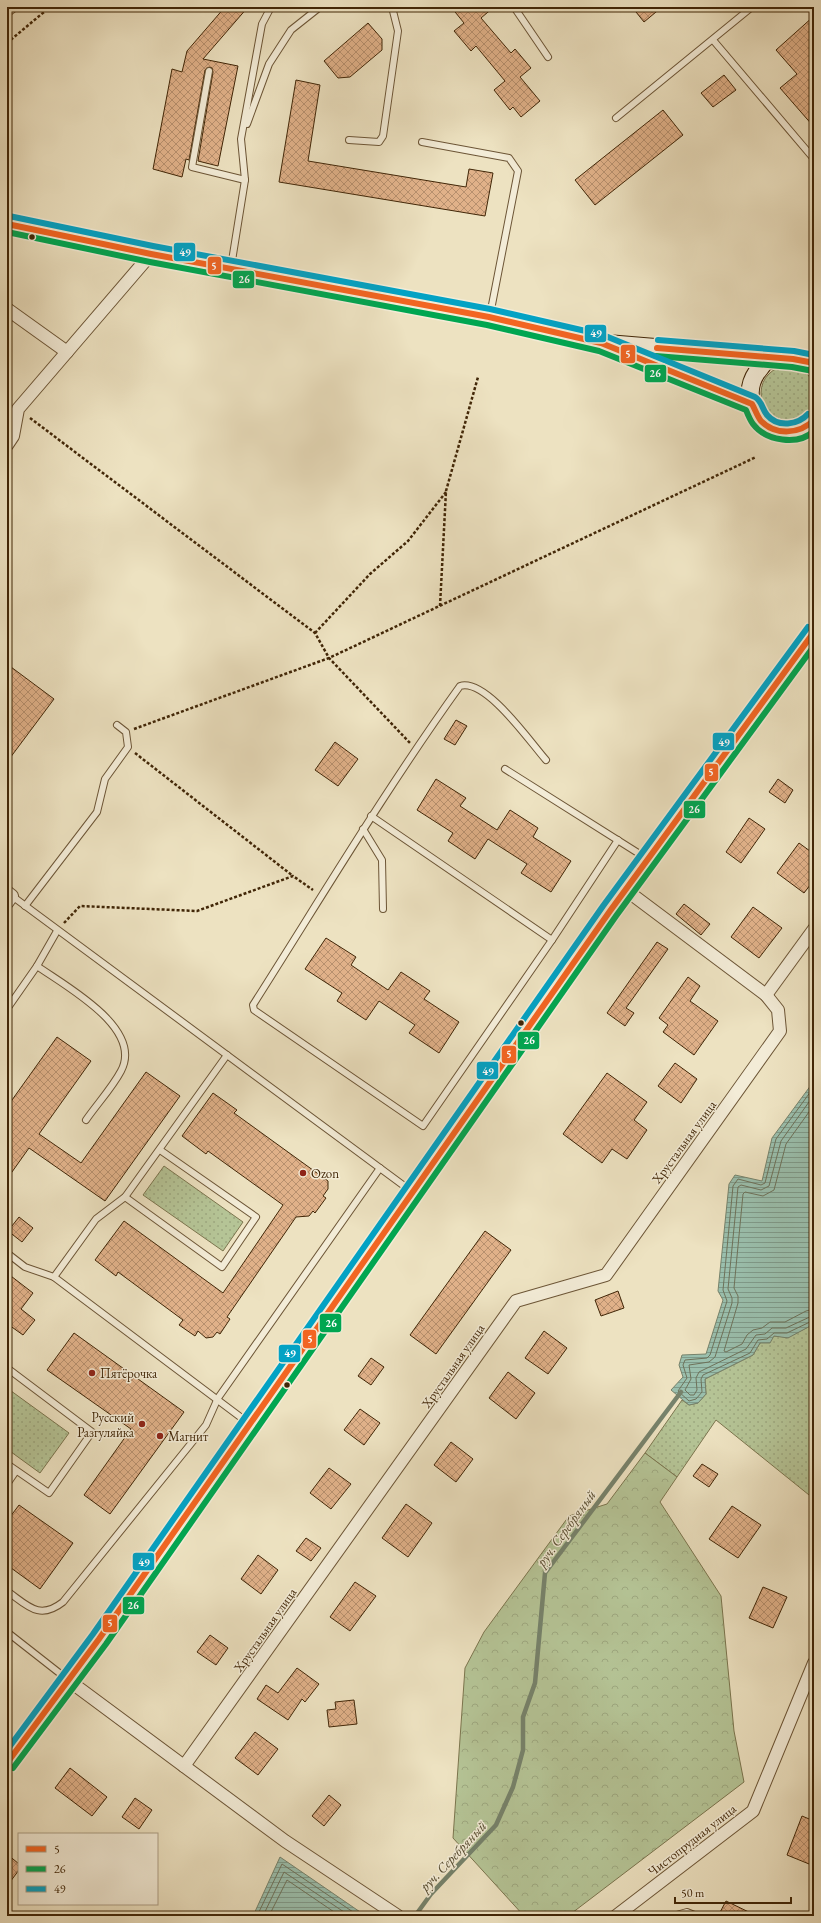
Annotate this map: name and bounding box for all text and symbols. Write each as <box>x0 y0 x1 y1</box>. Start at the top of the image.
unlabelled marker <box>27 232 37 242</box>
line badge: 49 <box>173 242 196 262</box>
text: 49 <box>179 245 191 259</box>
line badge: 5 <box>207 256 222 275</box>
text: 5 <box>211 259 217 273</box>
line badge: 26 <box>232 270 255 289</box>
text: 26 <box>238 272 250 286</box>
line badge: 49 <box>584 324 607 343</box>
text: 49 <box>590 326 602 340</box>
line badge: 5 <box>620 344 636 364</box>
text: 5 <box>625 347 631 361</box>
line badge: 26 <box>644 364 667 383</box>
text: 26 <box>649 366 661 380</box>
line badge: 49 <box>712 732 735 751</box>
text: 49 <box>718 735 730 749</box>
line badge: 5 <box>704 763 719 782</box>
text: 5 <box>708 765 714 779</box>
line badge: 26 <box>683 800 706 819</box>
text: 26 <box>688 802 700 816</box>
unlabelled marker <box>516 1018 526 1028</box>
line badge: 26 <box>517 1031 540 1050</box>
text: 26 <box>523 1033 535 1047</box>
line badge: 5 <box>501 1045 517 1064</box>
text: 5 <box>506 1047 512 1061</box>
line badge: 49 <box>476 1061 499 1080</box>
text: 49 <box>482 1064 494 1078</box>
street label: Хрустальная улица <box>647 1096 720 1188</box>
place label: Ozon <box>311 1165 339 1182</box>
marker: Ozon <box>298 1168 308 1178</box>
line badge: 26 <box>319 1313 342 1333</box>
text: 26 <box>325 1316 337 1330</box>
street label: Хрустальная улица <box>417 1320 489 1412</box>
line badge: 5 <box>302 1329 317 1349</box>
text: 5 <box>307 1332 313 1346</box>
line badge: 49 <box>278 1344 301 1363</box>
text: 49 <box>284 1346 296 1360</box>
place label: Пятёрочка <box>100 1365 158 1382</box>
marker: Пятёрочка <box>87 1368 97 1378</box>
unlabelled marker <box>282 1380 292 1390</box>
place label: Русский Разгуляйка <box>77 1409 135 1441</box>
marker: Русский Разгуляйка <box>137 1419 147 1429</box>
place label: Магнит <box>168 1428 209 1445</box>
marker: Магнит <box>155 1431 165 1441</box>
water label: руч. Серебряный <box>531 1486 600 1571</box>
line badge: 49 <box>132 1552 155 1571</box>
text: 49 <box>138 1555 150 1569</box>
street label: Хрустальная улица <box>229 1584 301 1676</box>
line badge: 26 <box>122 1596 145 1615</box>
text: 26 <box>127 1598 139 1612</box>
line badge: 5 <box>102 1614 118 1633</box>
text: 5 <box>107 1616 113 1630</box>
street label: Чистопрудная улица <box>644 1800 740 1880</box>
water label: руч. Серебряный <box>414 1817 490 1897</box>
legend <box>18 1833 158 1905</box>
text: 5 <box>54 1841 60 1857</box>
text: 26 <box>54 1861 66 1877</box>
scale bar <box>675 1879 791 1905</box>
text: 49 <box>54 1881 66 1897</box>
text: 50 m <box>681 1885 705 1901</box>

